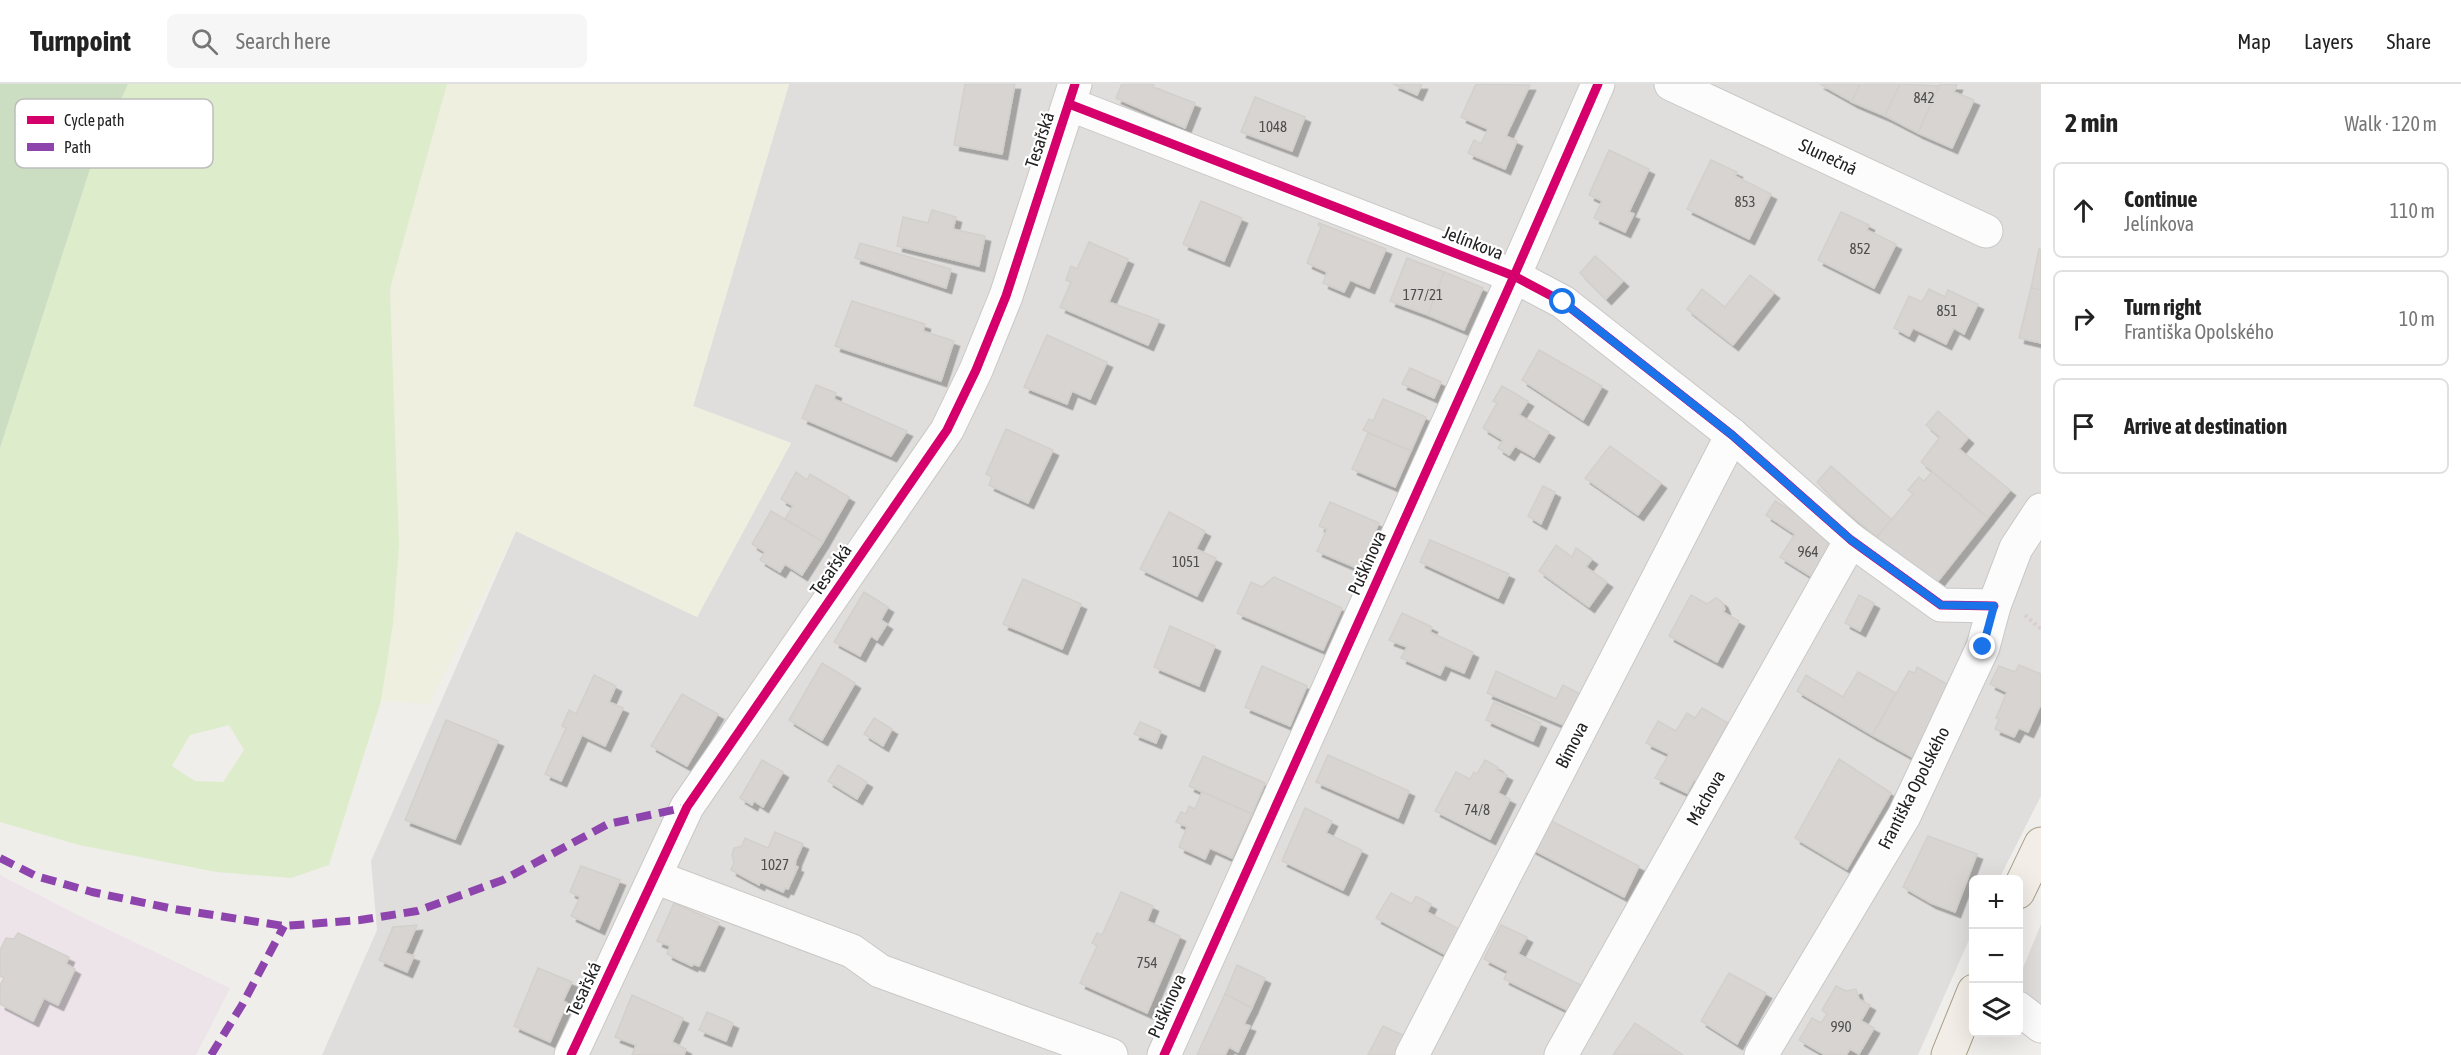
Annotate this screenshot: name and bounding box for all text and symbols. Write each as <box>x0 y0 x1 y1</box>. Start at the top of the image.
search box <box>167 14 587 68</box>
text: Turnpoint <box>30 25 131 57</box>
icon: search <box>188 25 221 58</box>
text: Search here <box>236 28 331 54</box>
text: Map <box>2237 29 2271 53</box>
text: Layers <box>2304 29 2354 53</box>
text: Share <box>2387 29 2431 53</box>
house number: 842 <box>1913 89 1935 106</box>
legend <box>15 99 213 168</box>
text: 2 min <box>2065 108 2118 138</box>
street label: Tesařská <box>1021 109 1058 171</box>
text: Cycle path <box>64 111 124 130</box>
text: Walk · 120 m <box>2345 112 2437 135</box>
house number: 1048 <box>1259 118 1287 135</box>
street label: Slunečná <box>1796 134 1861 179</box>
text: Path <box>64 138 91 156</box>
text: Continue <box>2124 186 2198 212</box>
house number: 853 <box>1734 193 1756 210</box>
icon: ahead <box>2067 194 2100 227</box>
text: 110 m <box>2390 199 2435 222</box>
text: Jelínkova <box>2124 212 2194 235</box>
street label: Jelínkova <box>1440 221 1506 264</box>
house number: 852 <box>1849 240 1871 257</box>
house number: 177/21 <box>1403 286 1443 303</box>
route start <box>1549 288 1575 314</box>
text: Turn right <box>2124 294 2201 320</box>
house number: 851 <box>1936 302 1958 319</box>
icon: right <box>2067 302 2100 335</box>
text: 10 m <box>2399 307 2435 330</box>
text: Františka Opolského <box>2124 320 2274 343</box>
icon: arrive <box>2067 410 2100 443</box>
text: Arrive at destination <box>2124 413 2287 439</box>
street label: Puškinova <box>1343 527 1390 598</box>
street label: Tesařská <box>805 540 856 599</box>
house number: 964 <box>1797 543 1819 560</box>
house number: 1051 <box>1172 553 1200 570</box>
route end <box>1969 633 1995 659</box>
street label: Bímova <box>1551 718 1592 772</box>
street label: Františka Opolského <box>1874 723 1954 853</box>
street label: Máchova <box>1682 767 1729 829</box>
house number: 74/8 <box>1464 801 1490 818</box>
house number: 1027 <box>761 856 789 873</box>
map controls <box>1969 875 2023 1037</box>
button: + <box>1969 875 2023 929</box>
button: − <box>1969 929 2023 983</box>
house number: 754 <box>1136 954 1158 971</box>
street label: Tesařská <box>562 958 605 1019</box>
street label: Puškinova <box>1143 970 1190 1041</box>
button: layers <box>1969 983 2023 1037</box>
house number: 990 <box>1830 1018 1852 1035</box>

